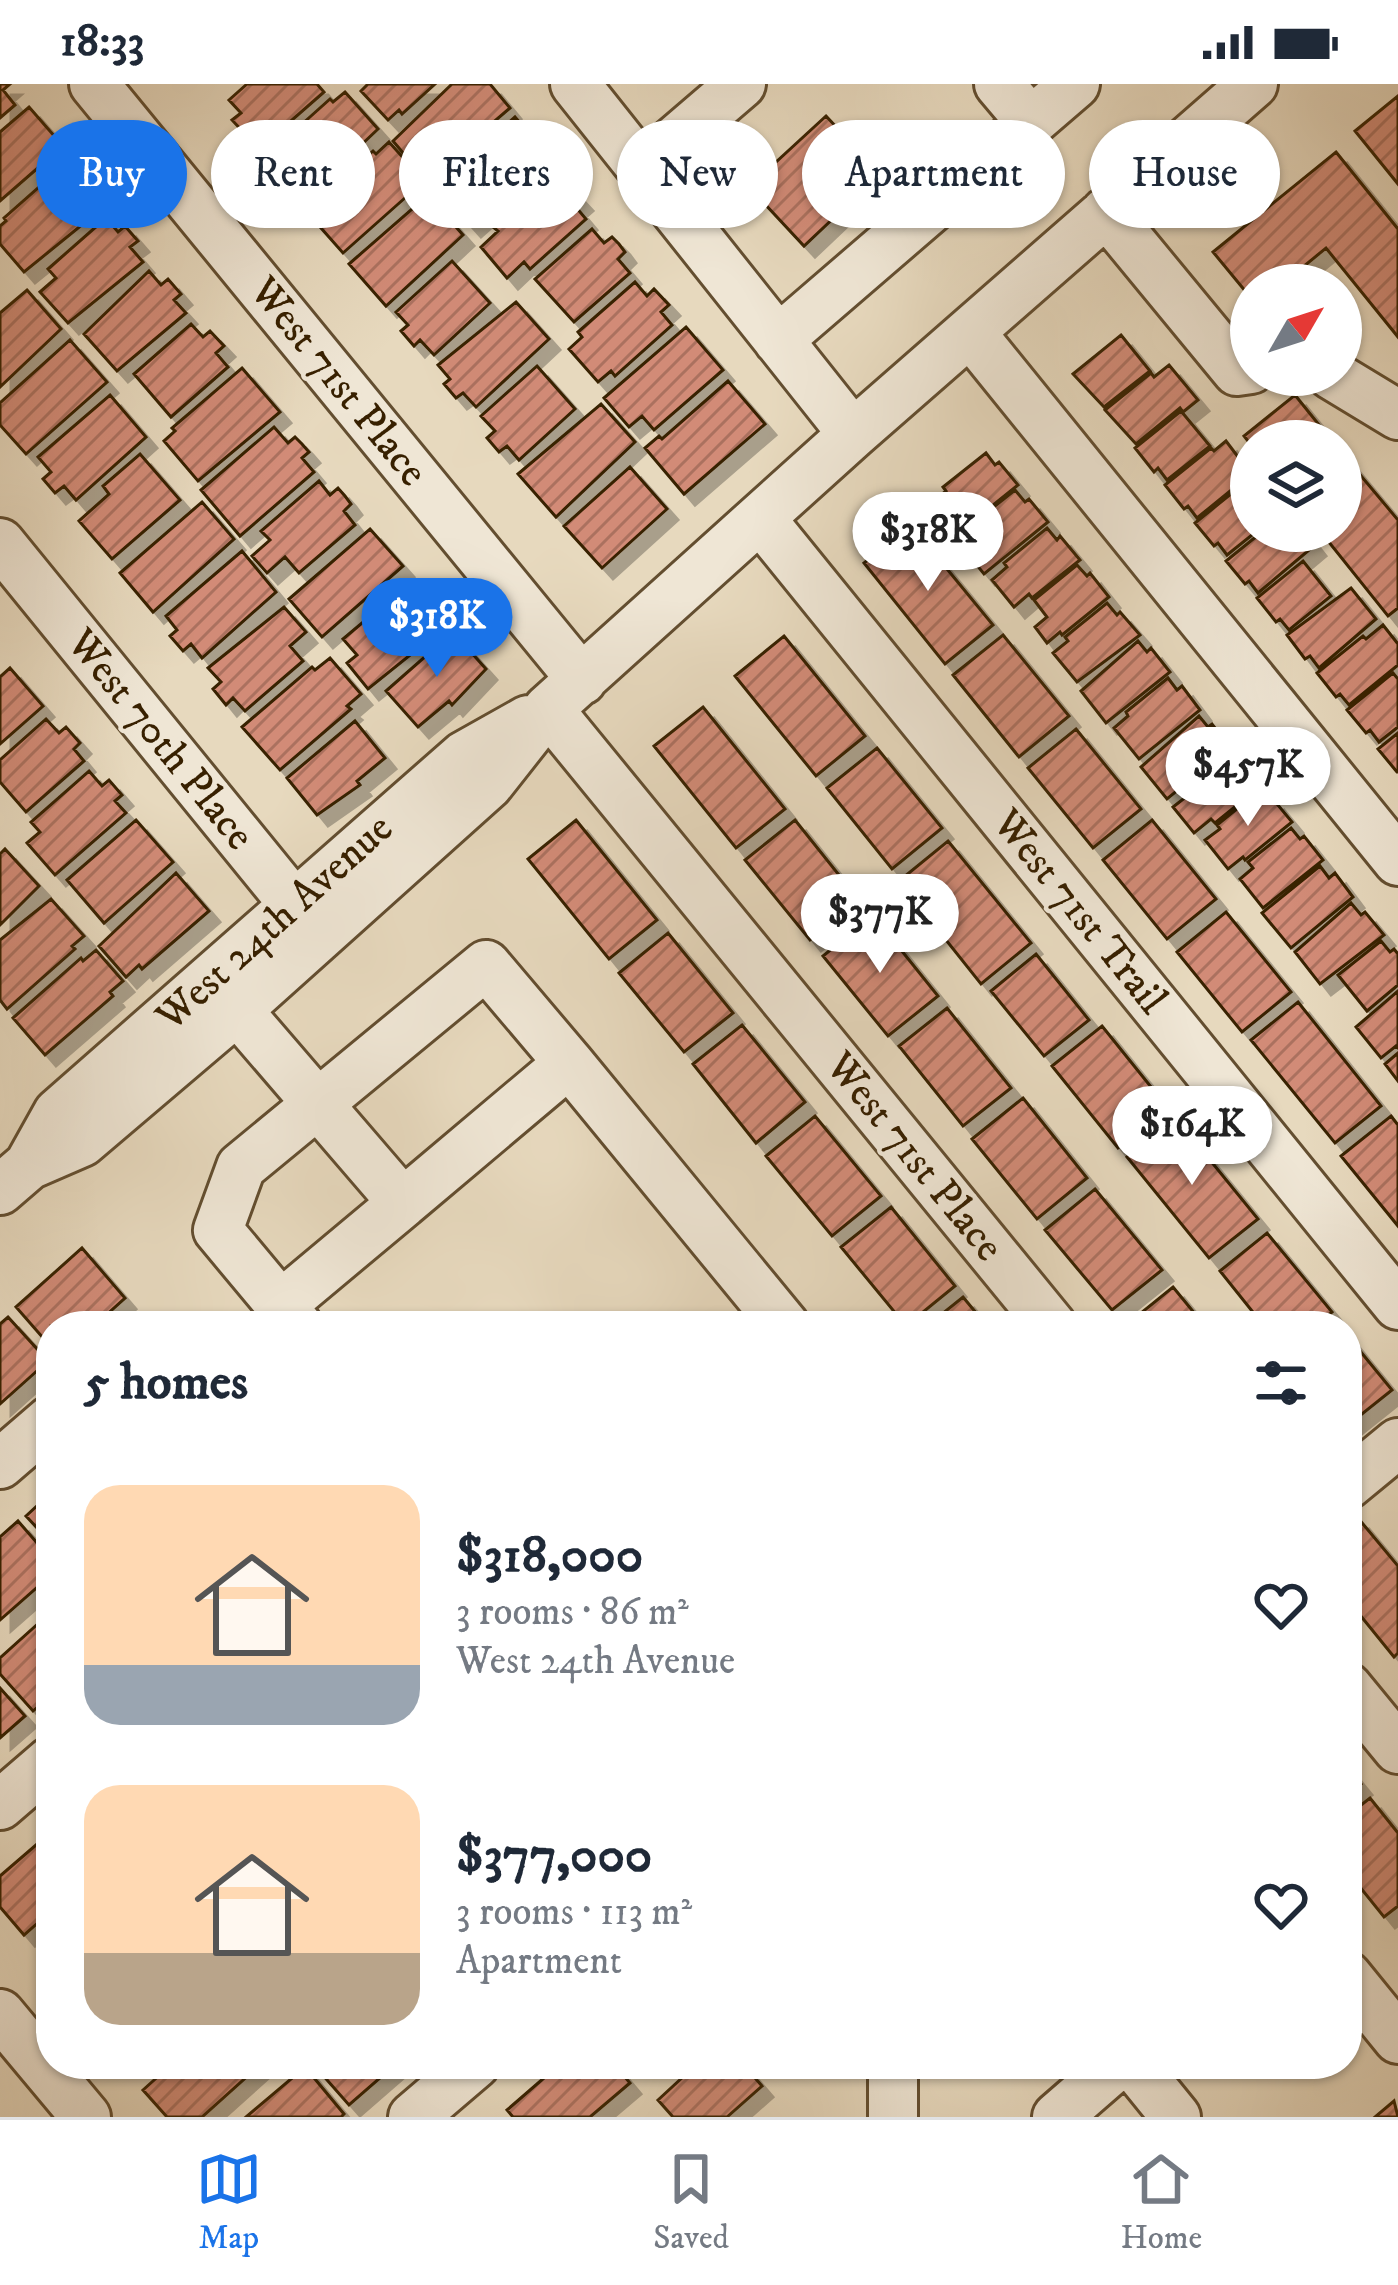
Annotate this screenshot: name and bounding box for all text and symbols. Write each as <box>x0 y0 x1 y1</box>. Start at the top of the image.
text: 18:33 <box>60 14 144 70</box>
chip: Buy <box>36 120 187 228</box>
chip: Rent <box>211 120 375 228</box>
chip: Filters <box>399 120 593 228</box>
chip: New <box>617 120 778 228</box>
chip: Apartment <box>802 120 1065 228</box>
chip: House <box>1089 120 1280 228</box>
north arrow <box>1230 264 1362 396</box>
map controls <box>1230 264 1362 552</box>
street label: West 71st Place <box>237 266 438 497</box>
button: layers <box>1230 420 1362 552</box>
pin: $318K <box>844 492 1012 594</box>
text: $318K <box>879 506 977 555</box>
pin: $318K <box>353 578 521 680</box>
text: $318K <box>388 592 486 641</box>
street label: West 70th Place <box>54 618 265 861</box>
pin: $457K <box>1164 727 1332 829</box>
text: $457K <box>1193 741 1303 790</box>
street label: West 71st Trail <box>980 798 1178 1025</box>
street label: West 24th Avenue <box>145 803 404 1044</box>
pin: $377K <box>796 874 964 976</box>
text: $377K <box>828 888 932 937</box>
street label: West 71st Place <box>813 1041 1014 1272</box>
pin: $164K <box>1108 1086 1276 1188</box>
text: $164K <box>1139 1100 1245 1149</box>
icon: filters <box>1248 1350 1314 1416</box>
text: 5 homes <box>84 1351 248 1415</box>
text: $318,000 <box>456 1524 643 1588</box>
icon: home <box>180 1533 324 1677</box>
icon: heart <box>1248 1572 1314 1638</box>
text: 3 rooms · 86 m² <box>456 1588 689 1637</box>
text: West 24th Avenue <box>456 1637 735 1686</box>
text: $377,000 <box>456 1824 652 1888</box>
icon: home <box>180 1833 324 1977</box>
icon: heart <box>1248 1872 1314 1938</box>
text: 3 rooms · 113 m² <box>456 1888 692 1937</box>
text: Apartment <box>456 1937 622 1986</box>
tab: Map <box>196 2146 262 2259</box>
tab: Saved <box>653 2146 729 2259</box>
tab: Home <box>1121 2146 1202 2259</box>

